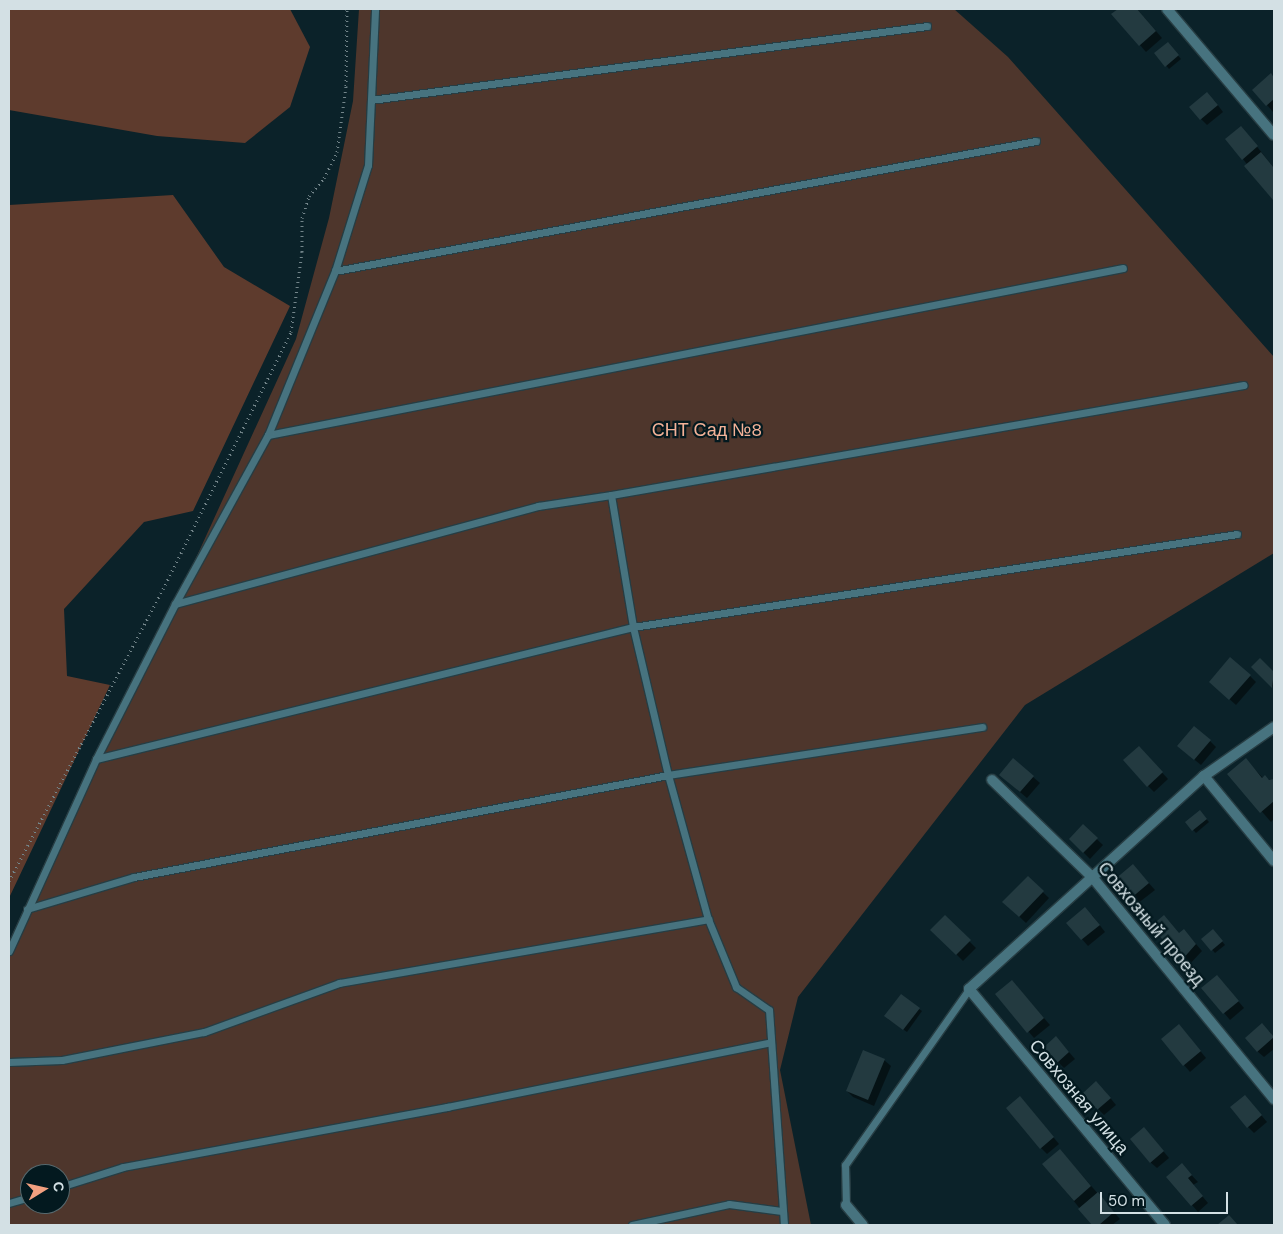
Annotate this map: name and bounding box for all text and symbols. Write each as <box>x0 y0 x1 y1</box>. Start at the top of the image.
park label: СНТ Сад №8 <box>652 419 762 441</box>
street label: Совхозный проезд <box>1093 858 1209 990</box>
street label: Совхозная улица <box>1025 1035 1133 1159</box>
north arrow <box>20 1164 70 1214</box>
text: С <box>49 1180 69 1193</box>
scale bar <box>1103 1182 1230 1214</box>
text: 50 m <box>1108 1191 1145 1211</box>

